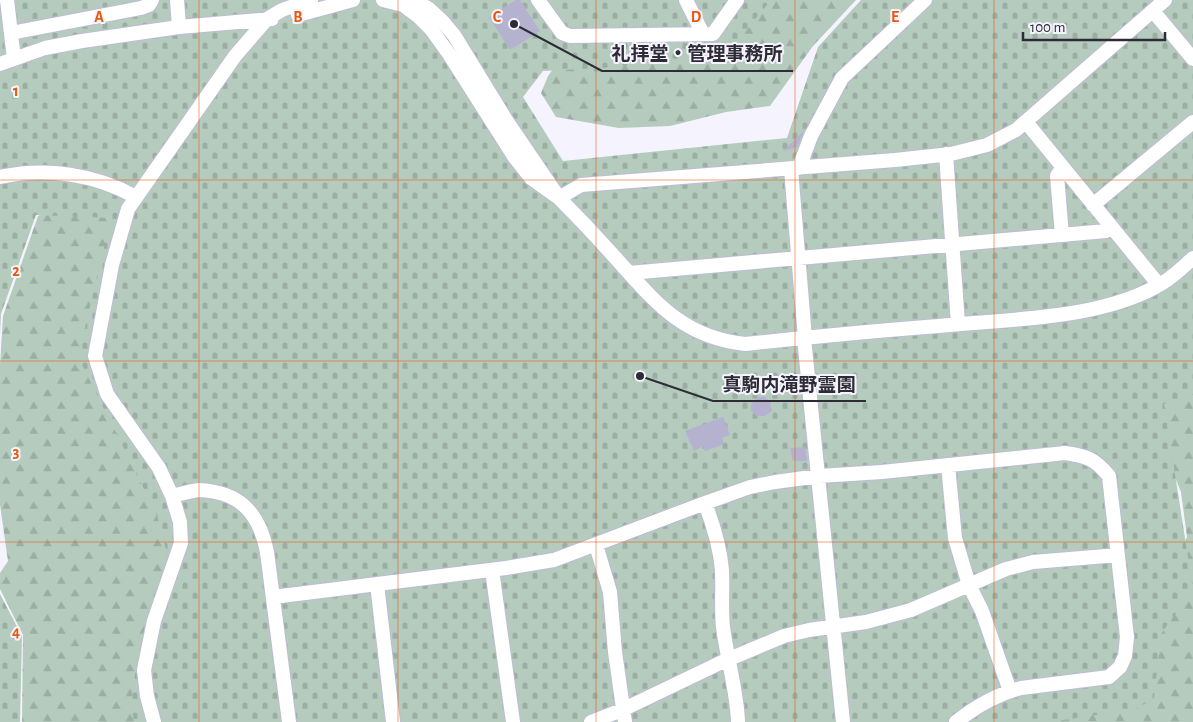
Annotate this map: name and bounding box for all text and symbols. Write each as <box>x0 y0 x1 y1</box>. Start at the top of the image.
text: A <box>94 9 104 25</box>
text: B <box>293 9 303 25</box>
text: C <box>493 9 502 25</box>
text: D <box>691 9 702 25</box>
text: E <box>891 9 899 25</box>
scale bar <box>1023 10 1166 42</box>
text: 100 m <box>1030 20 1065 35</box>
callout: 礼拝堂・管理事務所 <box>602 37 793 71</box>
text: 礼拝堂・管理事務所 <box>611 43 783 64</box>
text: 1 <box>13 83 19 99</box>
text: 2 <box>12 263 20 279</box>
callout: 真駒内滝野霊園 <box>713 367 866 401</box>
text: 真駒内滝野霊園 <box>722 375 856 395</box>
text: 3 <box>13 444 20 460</box>
text: 4 <box>12 624 20 640</box>

